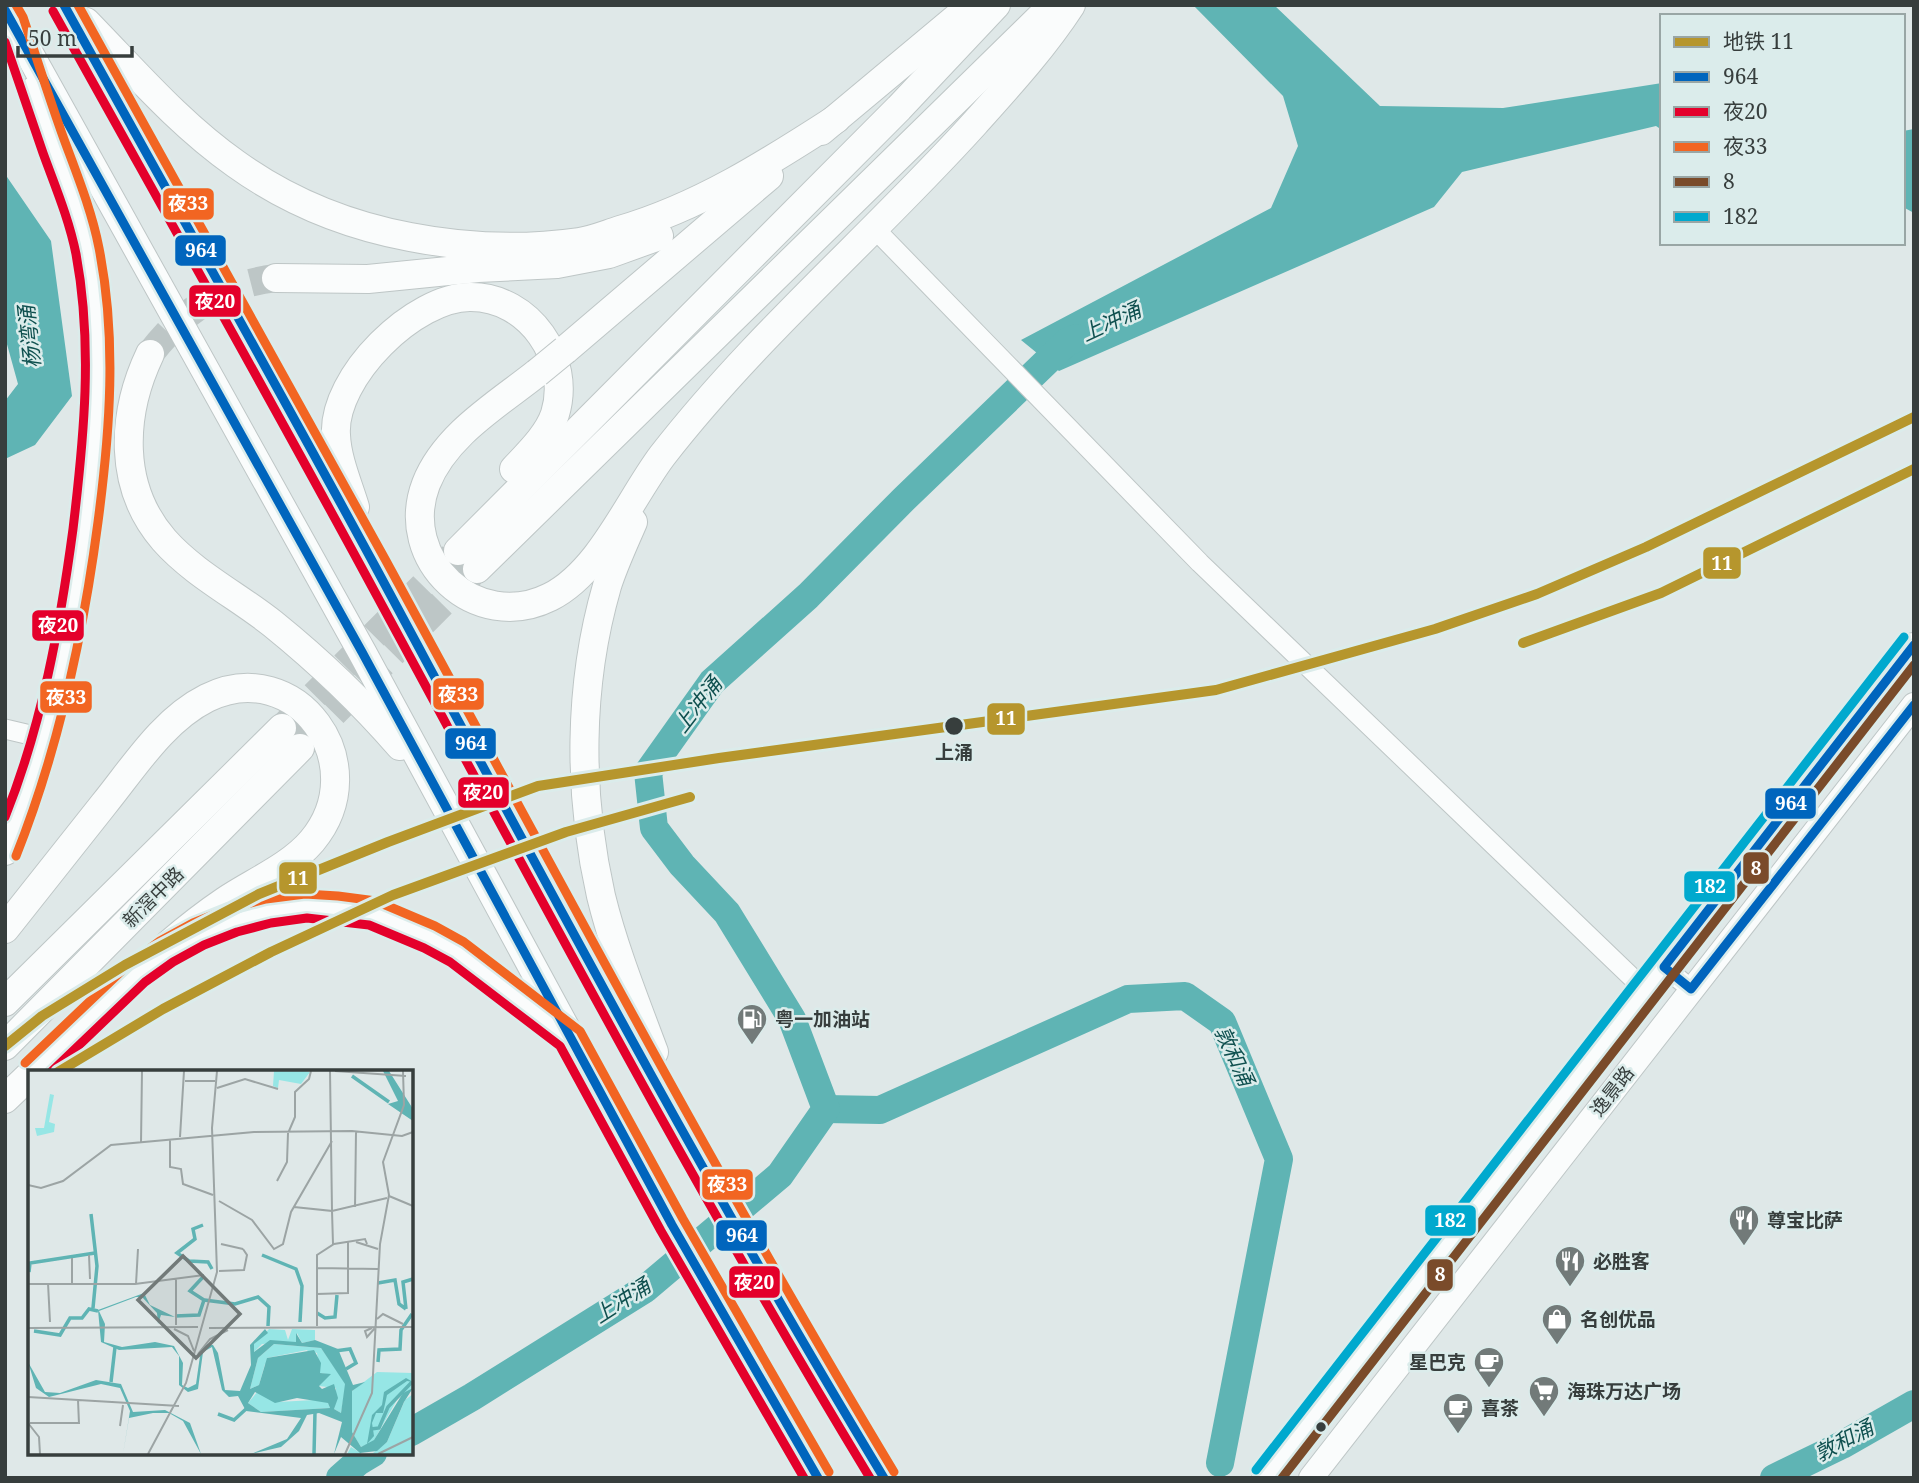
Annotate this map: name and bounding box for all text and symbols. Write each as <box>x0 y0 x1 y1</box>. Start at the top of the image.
scale bar <box>18 14 131 58</box>
legend <box>1660 14 1905 245</box>
text: 50 m <box>28 24 77 52</box>
text: 地铁 11 <box>1723 27 1794 55</box>
text: 964 <box>1723 62 1758 90</box>
text: 夜20 <box>1723 97 1767 125</box>
text: 夜33 <box>1723 132 1767 160</box>
text: 8 <box>1723 167 1735 195</box>
line badge: 夜33 <box>162 187 215 221</box>
text: 夜33 <box>168 190 208 216</box>
text: 182 <box>1723 202 1758 230</box>
line badge: 964 <box>174 234 227 267</box>
text: 964 <box>185 237 217 263</box>
line badge: 夜20 <box>188 284 242 318</box>
text: 夜20 <box>195 288 235 314</box>
water label: 上冲涌 <box>1076 294 1147 347</box>
water label: 杨湾涌 <box>12 302 46 370</box>
line badge: 11 <box>1702 546 1742 580</box>
text: 11 <box>1711 550 1733 576</box>
line badge: 夜20 <box>31 609 85 642</box>
text: 夜20 <box>38 612 78 638</box>
water label: 上冲涌 <box>667 669 729 738</box>
line badge: 夜33 <box>432 677 485 711</box>
line badge: 夜33 <box>39 680 93 714</box>
text: 夜33 <box>438 681 478 707</box>
text: 夜33 <box>46 684 86 710</box>
line badge: 11 <box>986 702 1026 736</box>
text: 11 <box>995 705 1017 731</box>
marker: 上涌 <box>943 715 965 737</box>
line badge: 964 <box>444 727 497 760</box>
text: 964 <box>455 730 487 756</box>
place label: 上涌 <box>935 739 973 765</box>
line badge: 夜20 <box>457 776 510 809</box>
text: 夜20 <box>463 779 503 805</box>
line badge: 964 <box>1764 787 1817 820</box>
text: 964 <box>1775 790 1807 816</box>
line badge: 8 <box>1742 851 1770 885</box>
text: 8 <box>1751 855 1762 881</box>
street label: 新滘中路 <box>117 861 189 933</box>
line badge: 11 <box>278 861 318 895</box>
text: 11 <box>287 865 309 891</box>
line badge: 182 <box>1683 870 1736 903</box>
text: 182 <box>1694 873 1726 899</box>
fuel station icon: 粤一加油站 <box>735 1002 769 1046</box>
place label: 粤一加油站 <box>775 1006 870 1032</box>
water label: 敦和涌 <box>1209 1021 1262 1092</box>
street label: 逸景路 <box>1584 1061 1640 1121</box>
inset map <box>28 1070 413 1455</box>
line badge: 夜33 <box>701 1168 754 1201</box>
text: 夜33 <box>707 1171 747 1197</box>
restaurant icon: 尊宝比萨 <box>1727 1203 1761 1247</box>
line badge: 182 <box>1424 1204 1477 1237</box>
text: 182 <box>1434 1207 1466 1233</box>
place label: 尊宝比萨 <box>1767 1207 1843 1233</box>
line badge: 964 <box>715 1219 768 1252</box>
text: 964 <box>726 1222 758 1248</box>
restaurant icon: 必胜客 <box>1553 1244 1587 1288</box>
place label: 必胜客 <box>1593 1248 1650 1274</box>
line badge: 8 <box>1426 1258 1454 1292</box>
text: 8 <box>1435 1261 1446 1287</box>
line badge: 夜20 <box>728 1265 781 1299</box>
text: 夜20 <box>734 1269 774 1295</box>
water label: 上冲涌 <box>587 1270 657 1329</box>
shop icon: 名创优品 <box>1540 1302 1574 1346</box>
place label: 名创优品 <box>1580 1306 1656 1332</box>
cafe icon: 星巴克 <box>1472 1345 1506 1389</box>
place label: 星巴克 <box>1409 1349 1466 1375</box>
supermarket icon: 海珠万达广场 <box>1527 1374 1561 1418</box>
place label: 海珠万达广场 <box>1567 1378 1681 1404</box>
cafe icon: 喜茶 <box>1441 1391 1475 1435</box>
place label: 喜茶 <box>1481 1395 1519 1421</box>
water label: 敦和涌 <box>1809 1412 1880 1467</box>
unlabelled marker <box>1314 1420 1328 1434</box>

